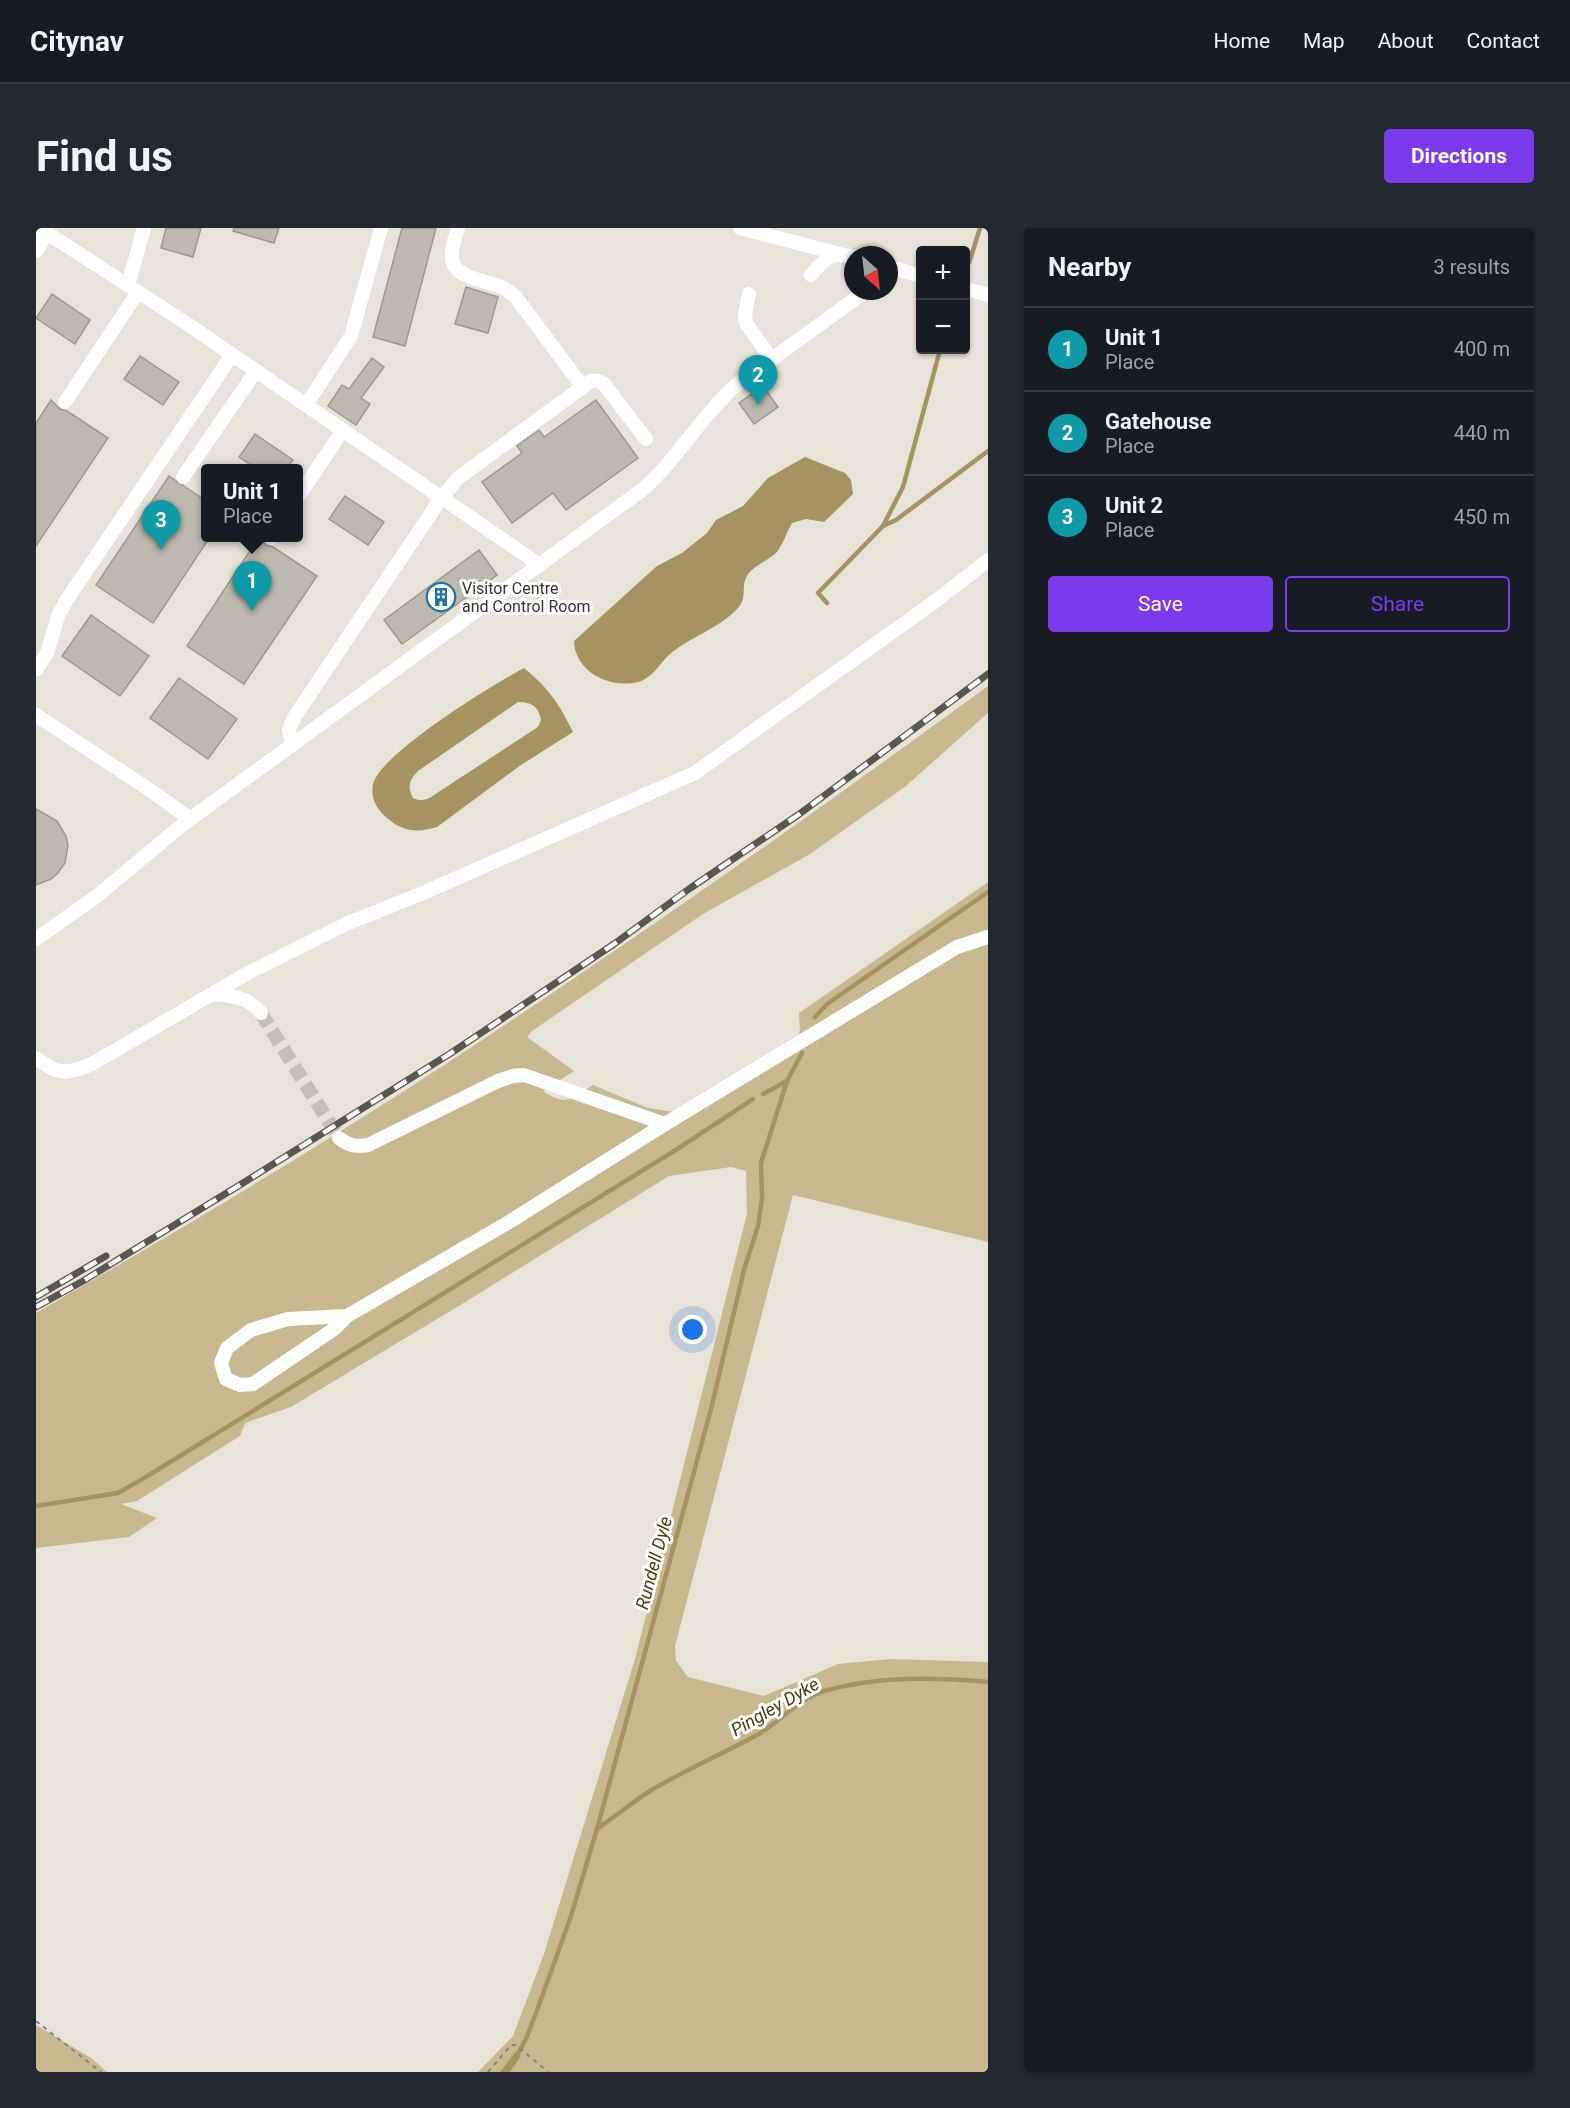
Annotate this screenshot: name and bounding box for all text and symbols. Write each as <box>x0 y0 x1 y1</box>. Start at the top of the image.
text: Citynav <box>30 25 124 58</box>
text: Home <box>1214 29 1270 53</box>
text: Map <box>1303 29 1345 53</box>
text: About <box>1378 29 1434 53</box>
text: Contact <box>1467 29 1540 53</box>
button: Directions <box>1384 129 1534 183</box>
text: Find us <box>36 132 173 181</box>
north arrow <box>844 246 898 300</box>
map controls <box>916 246 970 354</box>
button: + <box>916 246 970 300</box>
text: Nearby <box>1048 252 1131 282</box>
text: 3 results <box>1434 255 1510 279</box>
button: − <box>916 300 970 354</box>
text: Unit 1 <box>1105 325 1163 350</box>
text: 1 <box>1062 337 1073 361</box>
text: 400 m <box>1454 337 1510 361</box>
text: Place <box>1105 350 1154 374</box>
pin: 2 <box>738 356 778 405</box>
text: Gatehouse <box>1105 409 1211 434</box>
text: 2 <box>1062 421 1073 445</box>
text: 440 m <box>1454 421 1510 445</box>
text: Place <box>1105 434 1154 458</box>
popup <box>201 464 303 542</box>
text: Unit 1 <box>223 479 281 504</box>
text: Unit 2 <box>1105 493 1163 518</box>
pin: 3 <box>142 500 180 550</box>
text: Place <box>223 504 272 528</box>
text: 3 <box>1062 505 1073 529</box>
text: 450 m <box>1454 505 1510 529</box>
text: Place <box>1105 518 1154 542</box>
pin: 1 <box>232 562 272 611</box>
button: Save <box>1048 576 1273 632</box>
button: Share <box>1285 576 1510 632</box>
place label: Visitor Centre and Control Room <box>462 579 591 616</box>
building icon: Visitor Centre and Control Room <box>425 581 457 613</box>
your location <box>678 1315 707 1344</box>
water label: Rundell Dyle <box>631 1514 676 1612</box>
water label: Pingley Dyke <box>727 1673 823 1740</box>

